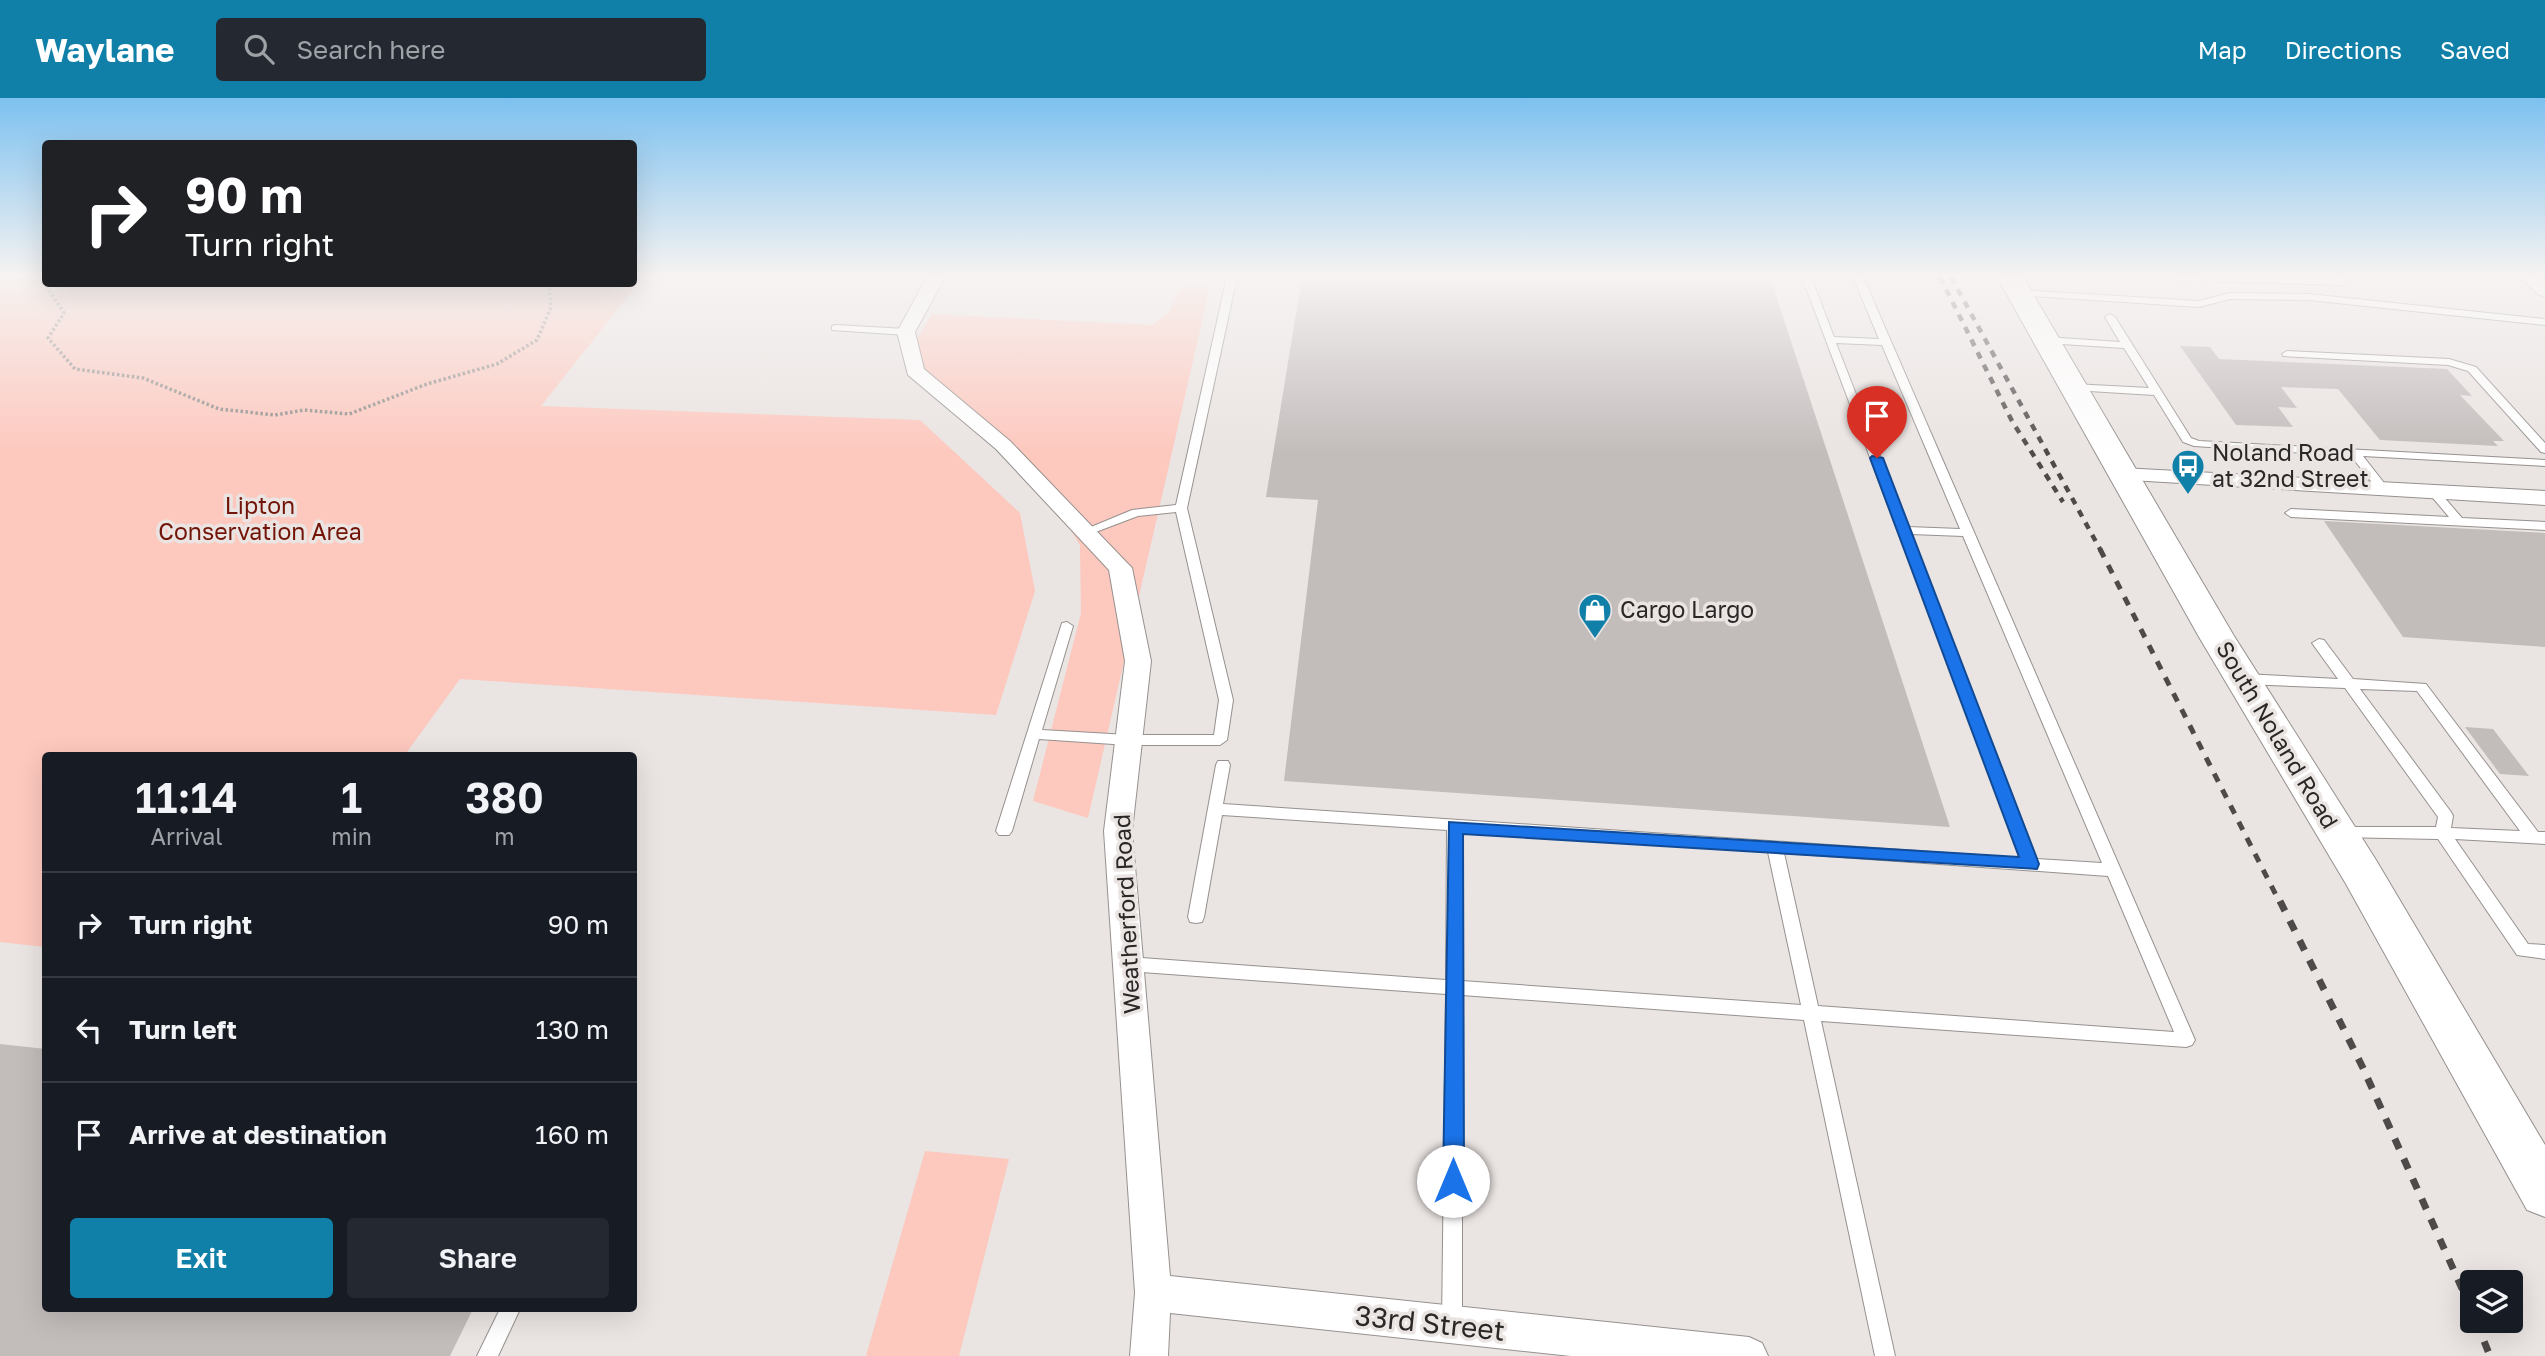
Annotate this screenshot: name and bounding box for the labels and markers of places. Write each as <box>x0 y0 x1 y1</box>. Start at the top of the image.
pin <box>1847 386 1907 458</box>
place label: Noland Road at 32nd Street <box>2212 438 2369 492</box>
bus stop icon: Noland Road at 32nd Street <box>2169 447 2207 496</box>
shop icon: Cargo Largo <box>1576 591 1614 640</box>
place label: Cargo Largo <box>1620 595 1754 623</box>

